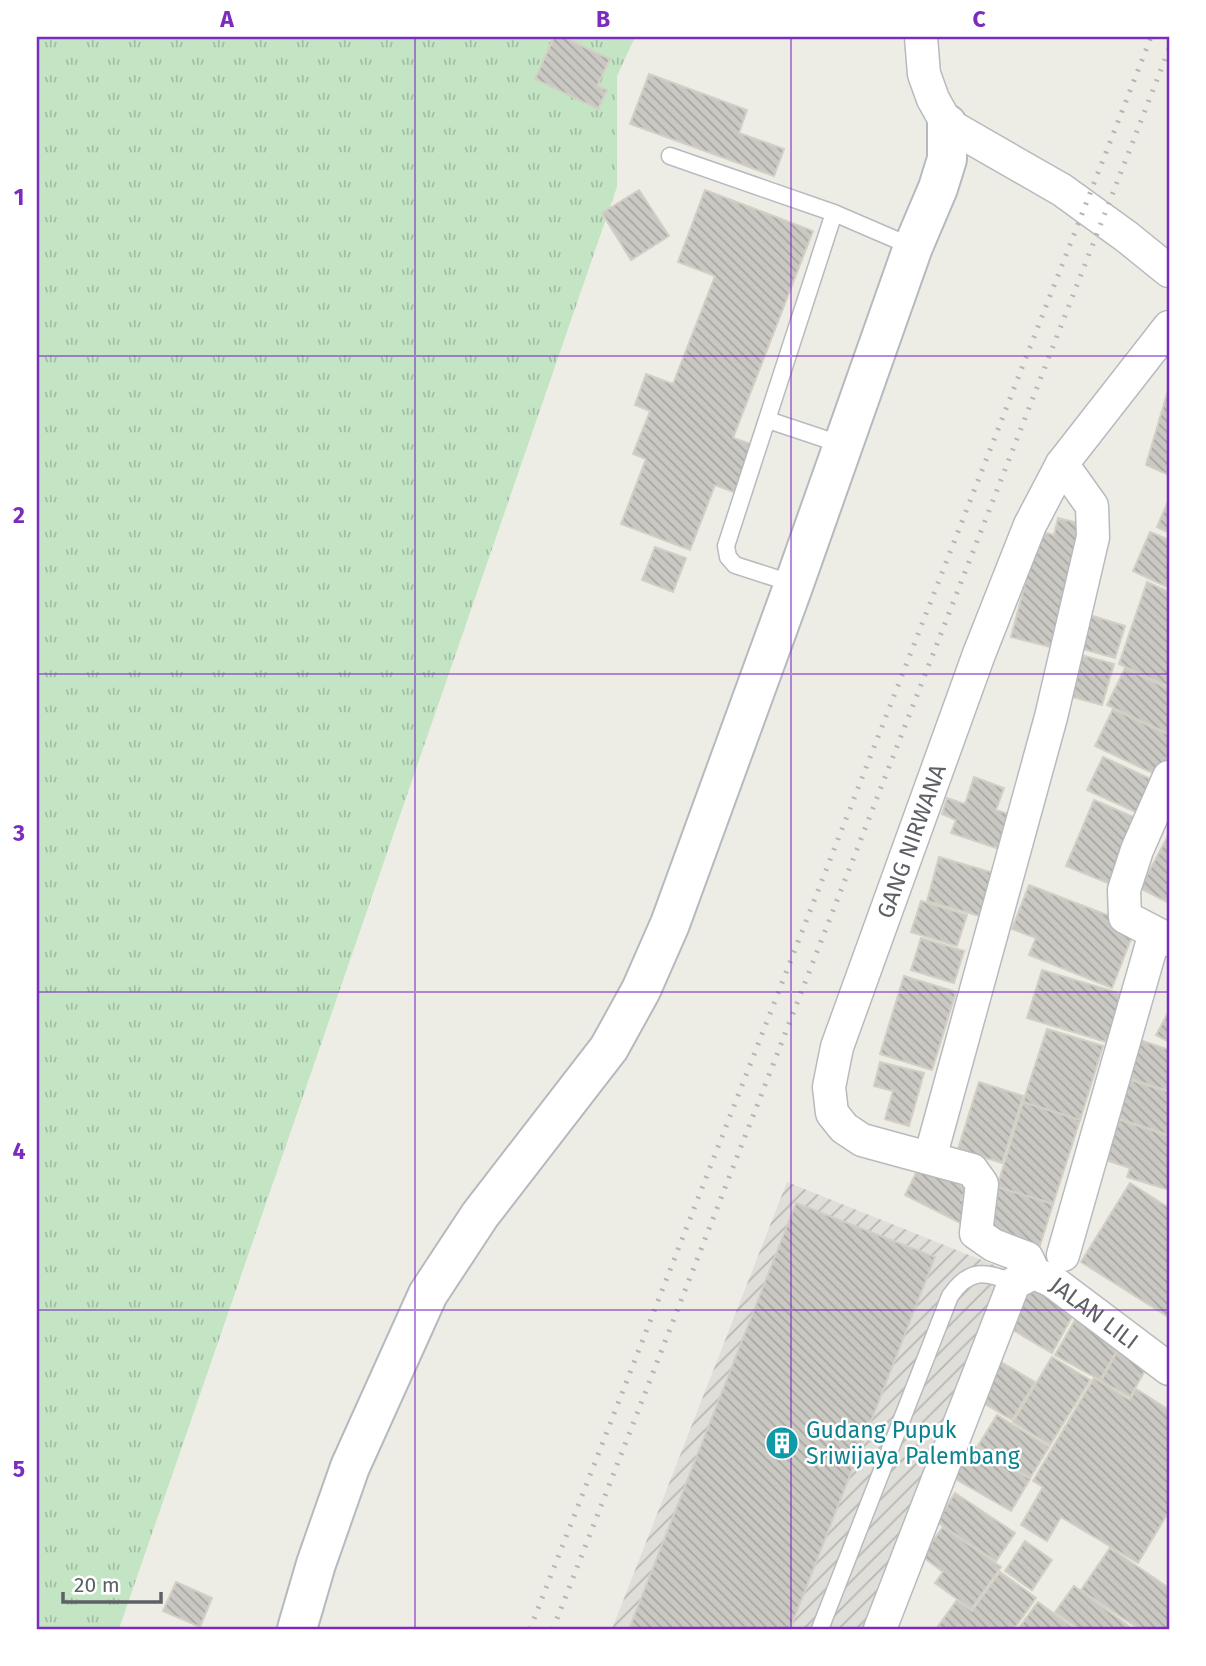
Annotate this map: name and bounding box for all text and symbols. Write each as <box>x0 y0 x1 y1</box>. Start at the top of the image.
text: A <box>219 5 234 33</box>
text: B <box>596 5 610 33</box>
text: C <box>972 5 986 33</box>
text: 1 <box>14 183 24 211</box>
text: 2 <box>13 501 25 529</box>
street label: GANG NIRWANA <box>871 760 952 922</box>
text: 3 <box>12 819 25 847</box>
text: 4 <box>13 1137 26 1165</box>
street label: JALAN LILI <box>1045 1271 1144 1355</box>
place label: Gudang Pupuk Sriwijaya Palembang <box>806 1416 1020 1470</box>
building icon: Gudang Pupuk Sriwijaya Palembang <box>763 1424 801 1462</box>
text: 5 <box>13 1455 25 1483</box>
scale bar <box>63 1561 161 1605</box>
text: 20 m <box>74 1572 120 1598</box>

